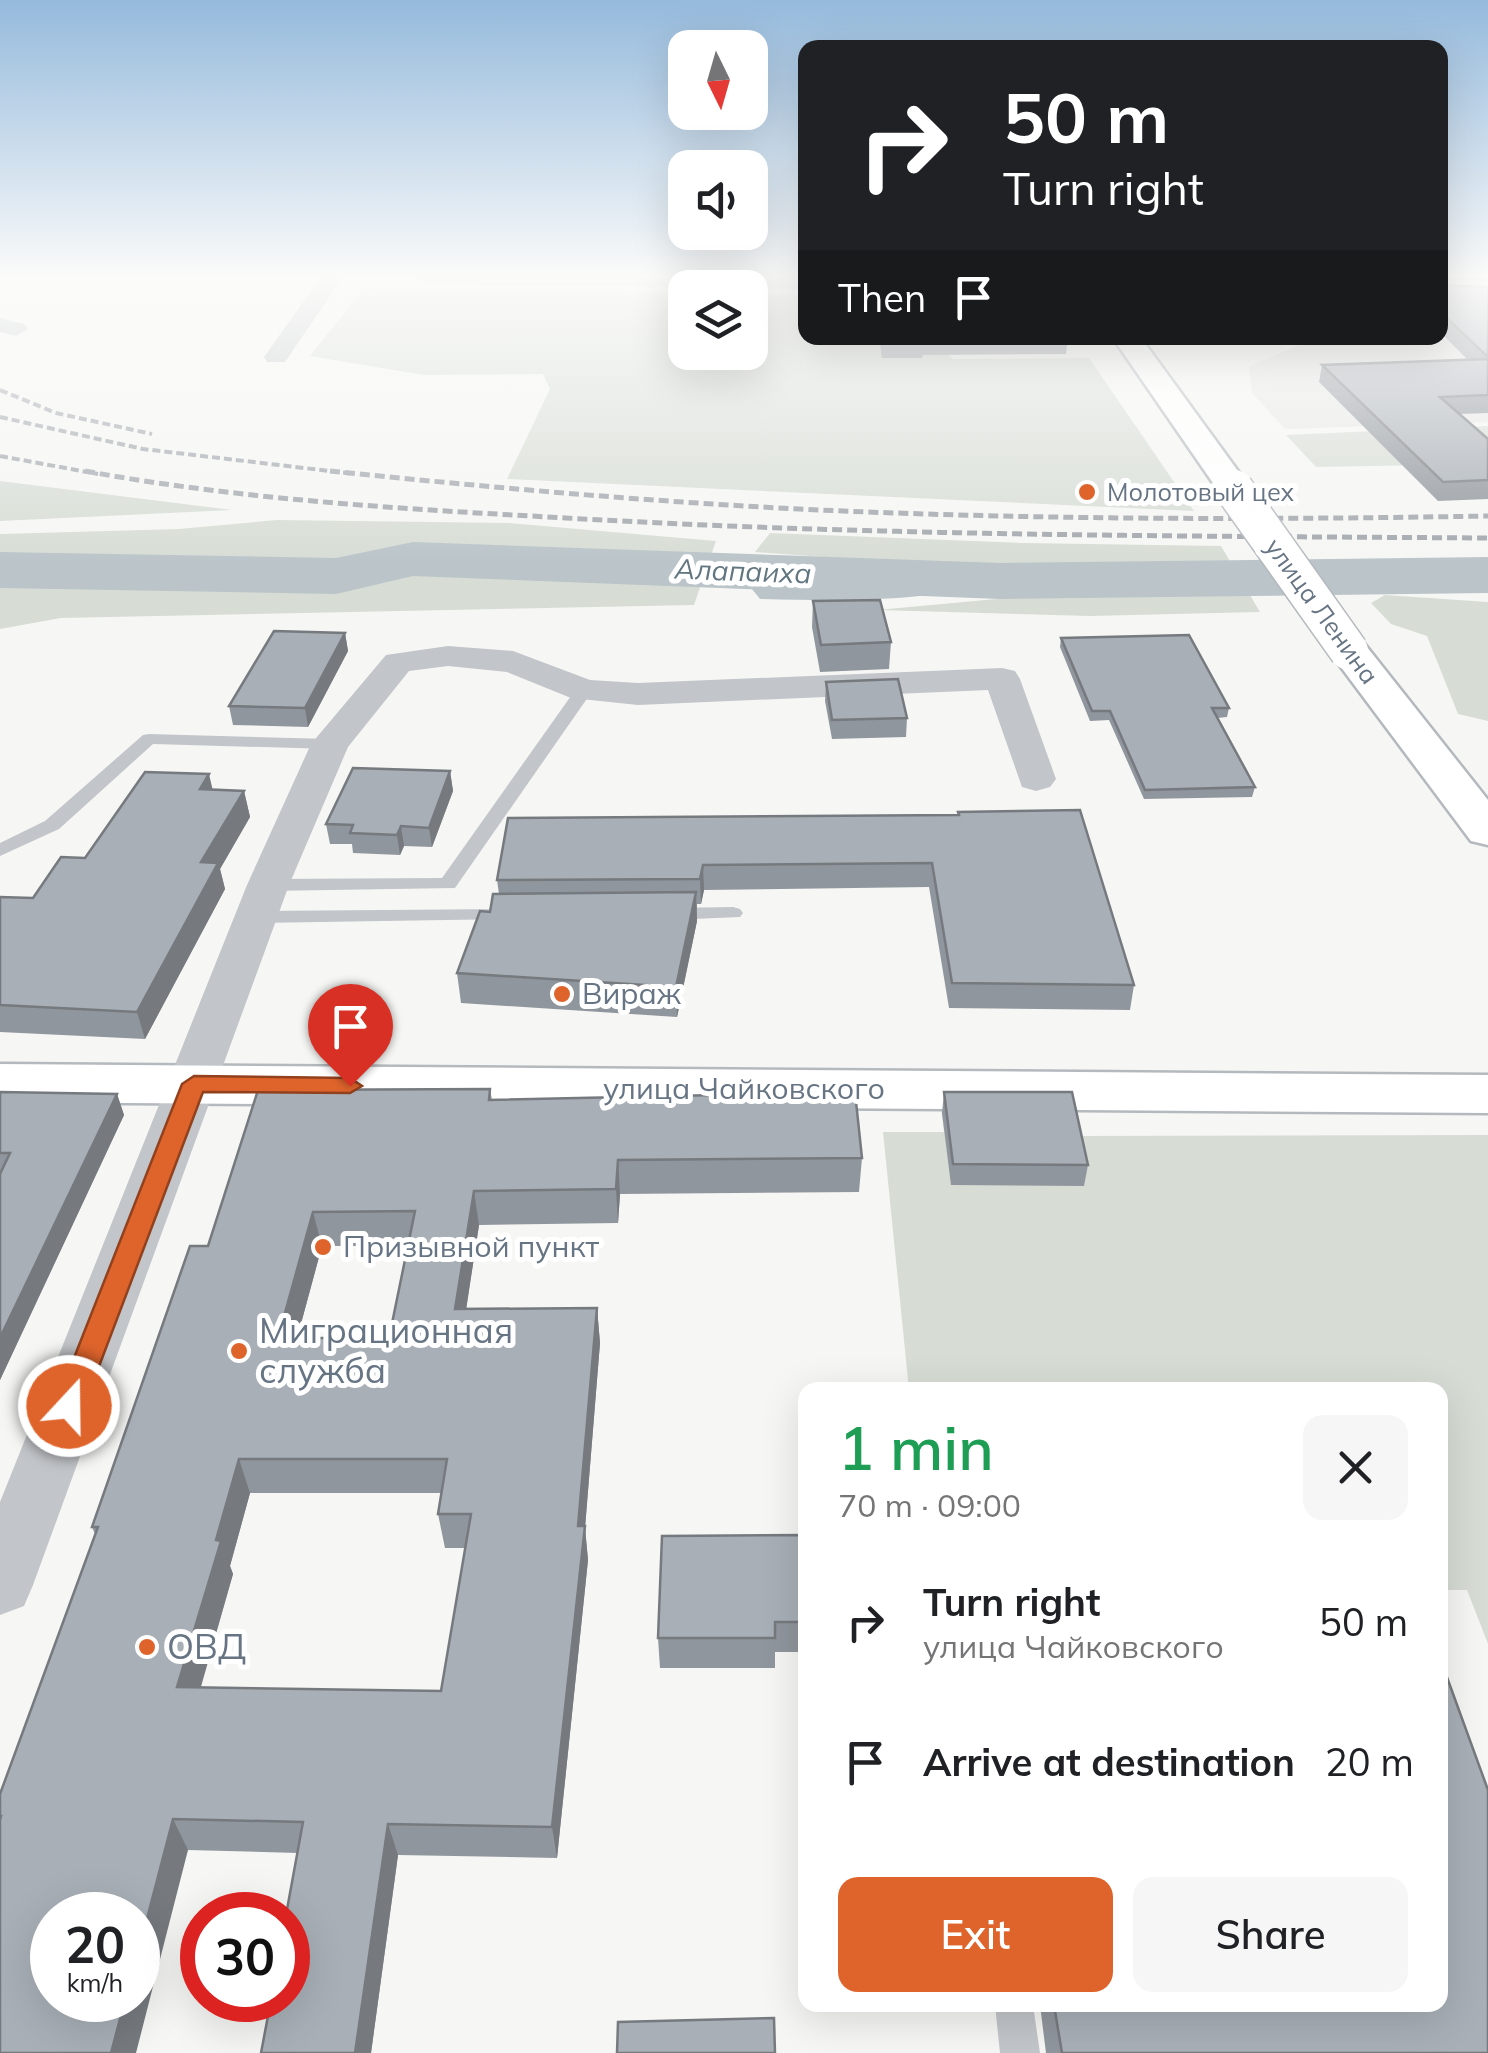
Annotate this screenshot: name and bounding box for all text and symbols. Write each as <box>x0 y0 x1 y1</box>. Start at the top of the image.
north arrow <box>668 30 768 130</box>
map controls <box>668 30 768 370</box>
text: 50 m <box>1003 73 1169 161</box>
icon: right <box>838 80 968 210</box>
button: sound <box>668 150 768 250</box>
text: Turn right <box>1003 160 1204 216</box>
button: layers <box>668 270 768 370</box>
icon: arrive <box>946 270 1001 325</box>
text: Then <box>838 274 926 322</box>
place label: Молотовый цех <box>1107 476 1295 507</box>
marker: Молотовый цех <box>1076 481 1098 503</box>
street label: улица Ленина <box>1259 532 1386 690</box>
water label: Алапаиха <box>673 551 812 590</box>
place label: Вираж <box>582 974 682 1012</box>
marker: Вираж <box>551 983 573 1005</box>
pin <box>308 984 393 1087</box>
icon: arrive <box>323 999 378 1054</box>
street label: улица Чайковского <box>603 1069 885 1107</box>
place label: Призывной пункт <box>343 1227 600 1265</box>
marker: Призывной пункт <box>312 1236 334 1258</box>
place label: Миграционная служба <box>259 1308 513 1392</box>
marker: Миграционная служба <box>228 1340 250 1362</box>
position arrow <box>17 1354 121 1458</box>
text: 1 min <box>838 1410 994 1485</box>
button: close <box>1303 1415 1408 1520</box>
text: 70 m · 09:00 <box>838 1485 1021 1525</box>
text: Turn right <box>923 1578 1100 1626</box>
icon: right <box>838 1595 893 1650</box>
text: 50 m <box>1319 1598 1408 1646</box>
place label: ОВД <box>167 1624 246 1668</box>
text: улица Чайковского <box>923 1626 1224 1666</box>
marker: ОВД <box>136 1636 158 1658</box>
icon: arrive <box>838 1735 893 1790</box>
text: Arrive at destination <box>923 1738 1295 1786</box>
text: 20 m <box>1325 1738 1414 1786</box>
button: Exit <box>838 1877 1113 1992</box>
button: Share <box>1133 1877 1408 1992</box>
speed limit sign: 30 <box>180 1892 310 2022</box>
text: 20 <box>65 1913 125 1976</box>
text: km/h <box>67 1967 123 1998</box>

